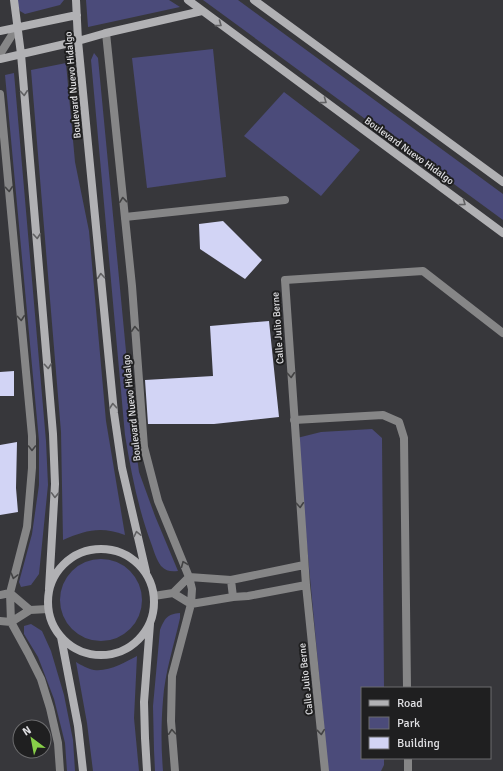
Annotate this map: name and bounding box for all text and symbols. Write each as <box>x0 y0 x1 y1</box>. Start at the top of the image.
one-way arrow <box>215 19 222 26</box>
street label: Boulevard Nuevo Hidalgo <box>62 31 84 139</box>
one-way arrow <box>20 90 29 96</box>
one-way arrow <box>320 96 327 104</box>
street label: Boulevard Nuevo Hidalgo <box>362 115 456 187</box>
one-way arrow <box>4 186 13 192</box>
one-way arrow <box>119 197 128 203</box>
one-way arrow <box>458 198 465 205</box>
one-way arrow <box>32 233 41 239</box>
one-way arrow <box>97 273 106 279</box>
street label: Calle Julio Berne <box>270 292 286 364</box>
one-way arrow <box>16 315 25 321</box>
one-way arrow <box>130 326 139 332</box>
street label: Boulevard Nuevo Hidalgo <box>120 354 144 462</box>
one-way arrow <box>43 363 52 369</box>
one-way arrow <box>287 372 296 378</box>
one-way arrow <box>109 403 118 409</box>
one-way arrow <box>28 445 36 451</box>
one-way arrow <box>50 492 59 498</box>
one-way arrow <box>296 502 305 508</box>
one-way arrow <box>133 530 141 537</box>
one-way arrow <box>180 561 188 568</box>
one-way arrow <box>10 572 19 579</box>
street label: Calle Julio Berne <box>296 643 316 715</box>
legend <box>361 687 491 759</box>
text: Road <box>397 696 423 711</box>
text: Park <box>397 716 420 731</box>
north arrow <box>12 719 52 759</box>
text: N <box>20 723 34 738</box>
one-way arrow <box>168 729 177 735</box>
one-way arrow <box>316 729 325 735</box>
text: Building <box>397 736 440 751</box>

